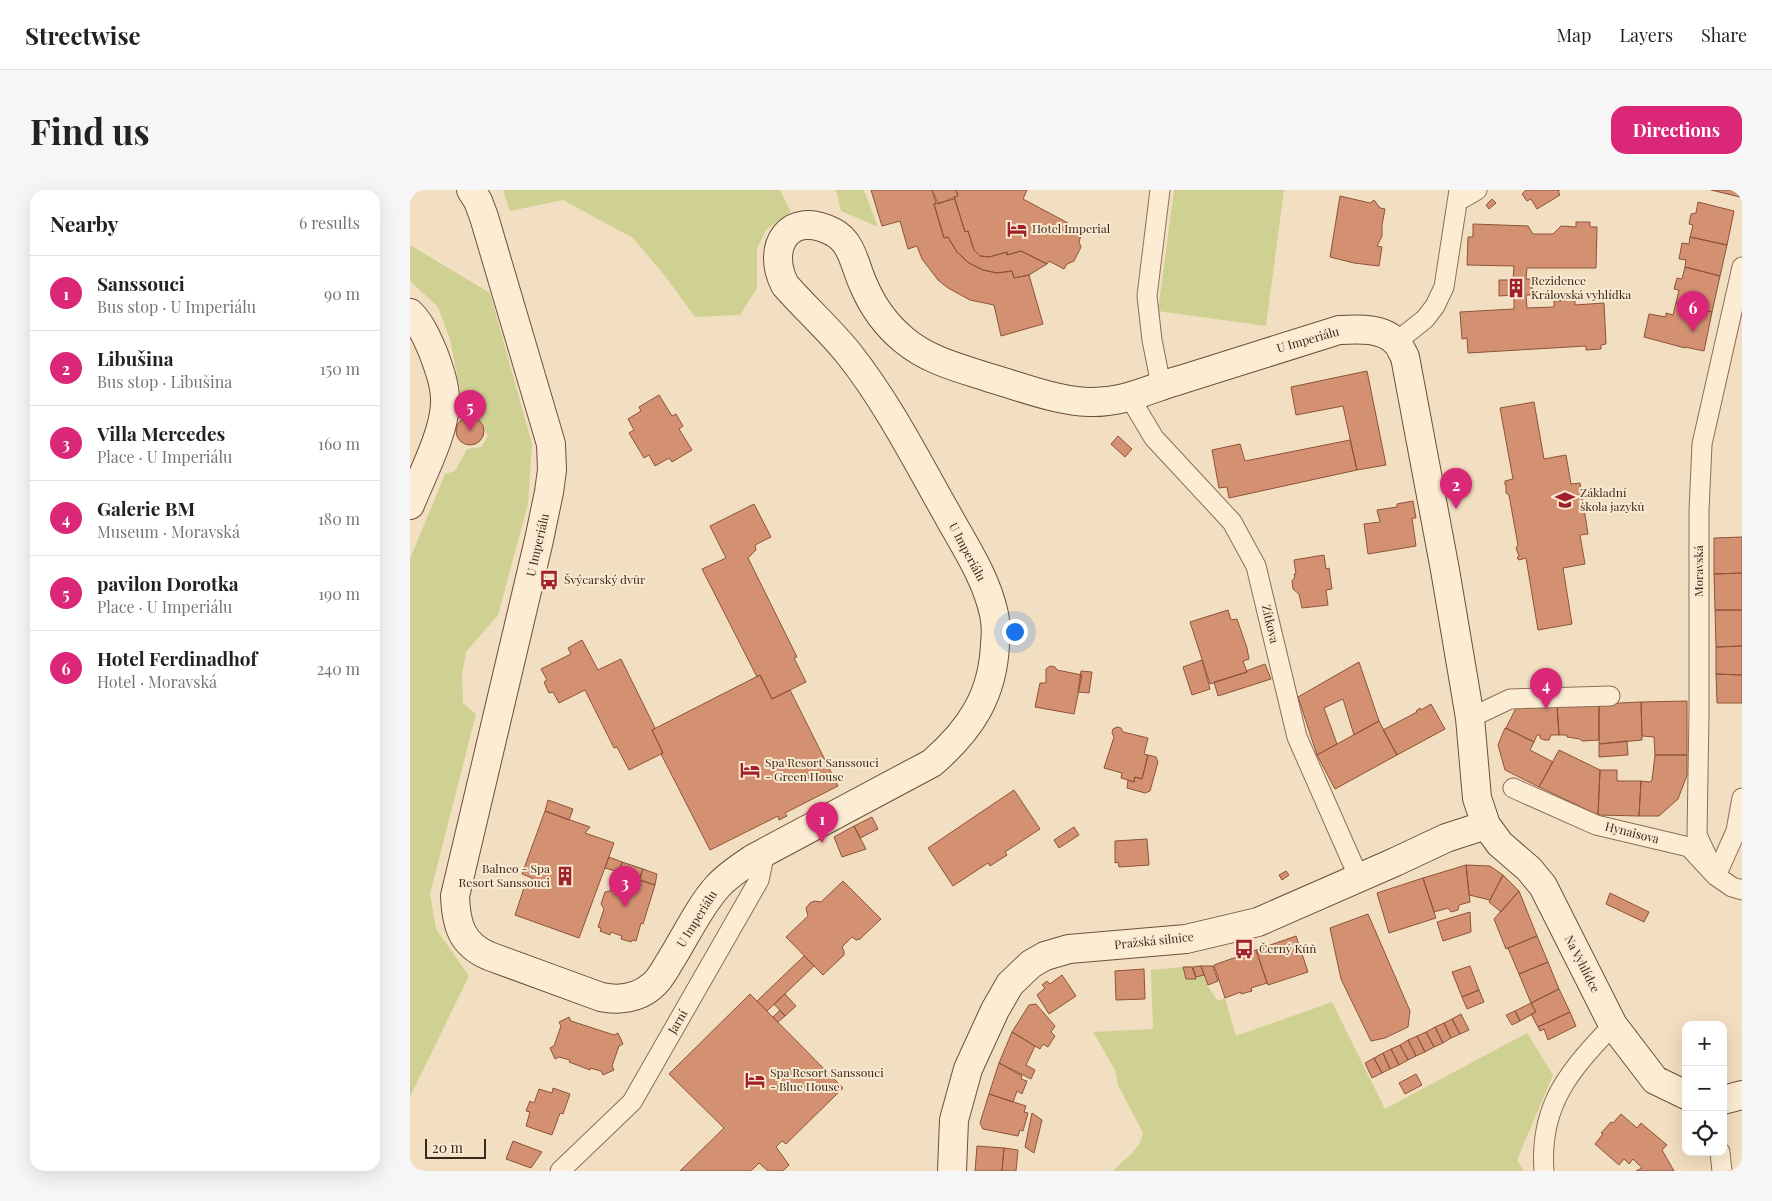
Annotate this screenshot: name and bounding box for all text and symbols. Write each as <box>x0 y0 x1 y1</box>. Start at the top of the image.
text: Streetwise <box>25 19 141 51</box>
text: Map <box>1556 23 1591 47</box>
text: Layers <box>1619 23 1673 47</box>
text: Share <box>1701 23 1747 47</box>
button: Directions <box>1611 106 1742 154</box>
text: Find us <box>30 107 150 154</box>
text: Nearby <box>50 209 119 237</box>
text: 6 results <box>299 212 360 233</box>
hotel icon: Hotel Imperial <box>1006 218 1028 240</box>
place label: Hotel Imperial <box>1032 220 1111 236</box>
text: Sanssouci <box>97 270 185 296</box>
place label: Rezidence Královská vyhlídka <box>1531 272 1631 302</box>
building icon: Rezidence Královská vyhlídka <box>1505 277 1527 299</box>
text: 1 <box>63 283 69 304</box>
text: 90 m <box>324 283 360 304</box>
pin: 6 <box>1677 291 1709 332</box>
text: Bus stop · U Imperiálu <box>97 296 256 317</box>
street label: U Imperiálu <box>1275 322 1341 356</box>
text: Libušina <box>97 345 174 371</box>
text: 2 <box>62 358 70 379</box>
text: 150 m <box>320 358 360 379</box>
text: Bus stop · Libušina <box>97 371 232 392</box>
pin: 5 <box>454 390 486 431</box>
text: Villa Mercedes <box>97 420 225 446</box>
text: 3 <box>62 433 70 454</box>
text: 160 m <box>318 433 360 454</box>
text: Place · U Imperiálu <box>97 446 232 467</box>
pin: 2 <box>1440 468 1472 509</box>
place label: Základní škola jazyků <box>1580 484 1645 514</box>
school or university icon: Základní škola jazyků <box>1554 489 1576 511</box>
text: Galerie BM <box>97 495 195 521</box>
text: 4 <box>62 508 70 529</box>
text: 180 m <box>318 508 360 529</box>
street label: U Imperiálu <box>522 512 552 578</box>
street label: U Imperiálu <box>946 519 990 584</box>
text: Museum · Moravská <box>97 521 240 542</box>
street label: Moravská <box>1690 545 1706 597</box>
bus stop icon: Švýcarský dvůr <box>538 569 560 591</box>
text: pavilon Dorotka <box>97 570 239 596</box>
place label: Švýcarský dvůr <box>564 571 646 587</box>
text: 5 <box>62 583 70 604</box>
text: 190 m <box>318 583 360 604</box>
text: Place · U Imperiálu <box>97 596 232 617</box>
street label: Zítkova <box>1259 603 1283 645</box>
your location <box>1002 619 1028 645</box>
text: Hotel Ferdinadhof <box>97 645 257 671</box>
text: 6 <box>62 658 70 679</box>
text: 240 m <box>317 658 360 679</box>
pin: 4 <box>1530 668 1562 709</box>
text: Hotel · Moravská <box>97 671 217 692</box>
place label: Spa Resort Sanssouci - Green House <box>765 754 879 784</box>
hotel icon: Spa Resort Sanssouci - Green House <box>739 759 761 781</box>
pin: 1 <box>806 802 838 843</box>
street label: Hynaisova <box>1604 818 1661 846</box>
place label: Balneo - Spa Resort Sanssouci <box>459 860 550 890</box>
building icon: Balneo - Spa Resort Sanssouci <box>554 865 576 887</box>
pin: 3 <box>609 866 641 907</box>
street label: U Imperiálu <box>672 887 720 950</box>
street label: Pražská silnice <box>1113 928 1194 952</box>
street label: Na Vyhlídce <box>1562 932 1604 995</box>
bus stop icon: Černý Kůň <box>1233 938 1255 960</box>
place label: Černý Kůň <box>1259 940 1316 956</box>
street label: Jarní <box>663 1006 691 1037</box>
map controls <box>1682 1021 1727 1156</box>
button: + <box>1682 1021 1727 1066</box>
place label: Spa Resort Sanssouci - Blue House <box>770 1064 884 1094</box>
button: − <box>1682 1066 1727 1111</box>
hotel icon: Spa Resort Sanssouci - Blue House <box>744 1069 766 1091</box>
button: locate <box>1682 1111 1727 1156</box>
scale bar <box>425 1136 486 1159</box>
text: 20 m <box>432 1138 463 1157</box>

